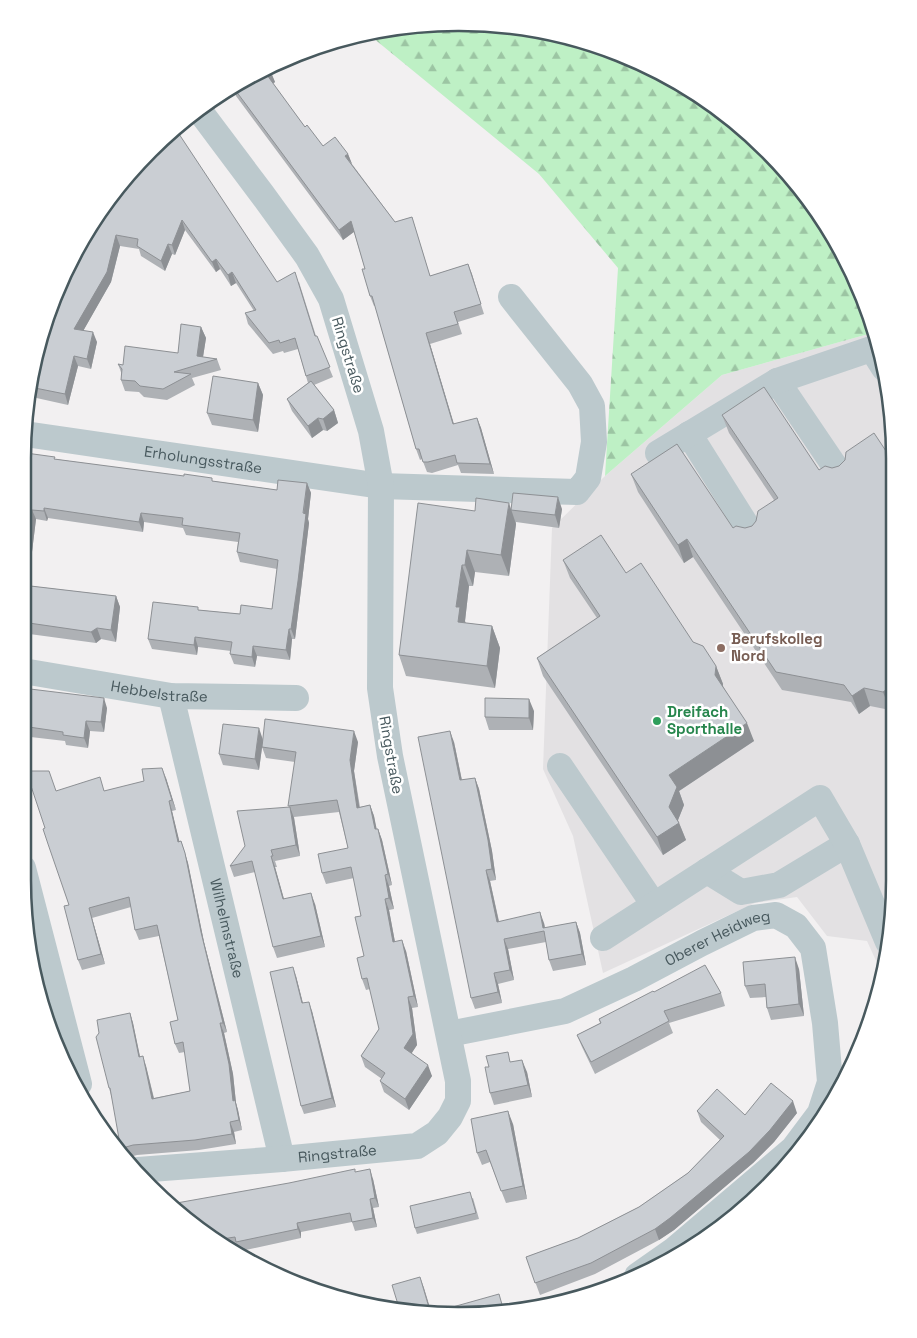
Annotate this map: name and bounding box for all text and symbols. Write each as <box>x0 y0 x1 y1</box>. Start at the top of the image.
street label: Ringstraße <box>328 314 369 395</box>
street label: Erholungsstraße <box>143 442 264 478</box>
place label: Berufskolleg Nord <box>731 629 823 665</box>
marker: Berufskolleg Nord <box>715 642 727 654</box>
street label: Hebbelstraße <box>109 676 208 706</box>
place label: Dreifach Sporthalle <box>667 702 743 738</box>
street label: Ringstraße <box>375 714 408 796</box>
marker: Dreifach Sporthalle <box>651 715 663 727</box>
street label: Wilhelmstraße <box>206 876 248 980</box>
street label: Oberer Heidweg <box>661 906 771 970</box>
street label: Ringstraße <box>297 1140 378 1166</box>

